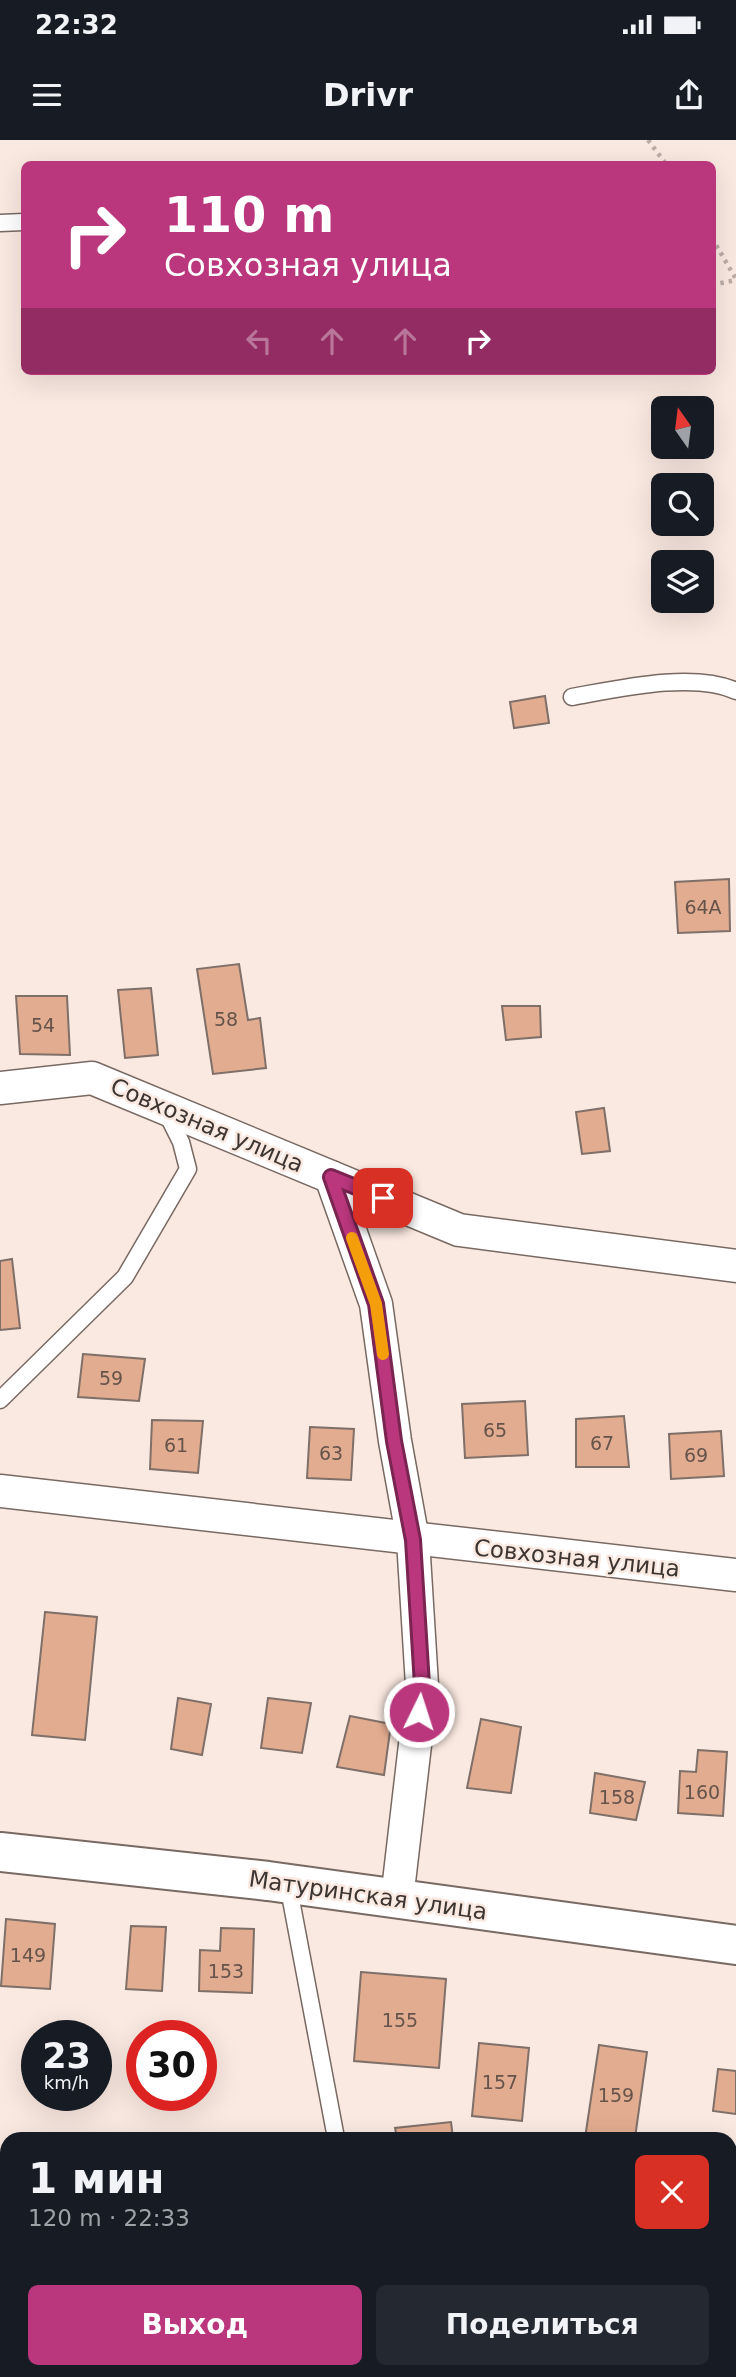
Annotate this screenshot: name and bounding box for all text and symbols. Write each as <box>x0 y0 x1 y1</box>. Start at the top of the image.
text: 22:32 <box>35 10 118 40</box>
icon: menu <box>28 76 66 114</box>
text: Drivr <box>323 76 413 114</box>
icon: share <box>670 76 708 114</box>
text: 110 m <box>164 187 334 244</box>
icon: right <box>49 189 140 280</box>
text: Совхозная улица <box>164 246 452 284</box>
icon: left <box>240 322 278 360</box>
icon: ahead <box>313 322 351 360</box>
icon: ahead <box>386 322 424 360</box>
icon: right <box>459 322 497 360</box>
north arrow <box>651 396 714 458</box>
map controls <box>651 396 714 613</box>
button: search <box>651 473 714 536</box>
button: layers <box>651 550 714 613</box>
house number: 64А <box>684 896 722 918</box>
house number: 58 <box>214 1008 238 1030</box>
house number: 54 <box>31 1014 55 1036</box>
street label: Совхозная улица <box>107 1073 307 1177</box>
pin <box>353 1168 413 1228</box>
icon: arrive <box>364 1179 402 1217</box>
house number: 59 <box>99 1367 123 1389</box>
house number: 65 <box>483 1419 507 1441</box>
house number: 67 <box>590 1432 614 1454</box>
house number: 61 <box>164 1434 188 1456</box>
house number: 63 <box>319 1442 343 1464</box>
house number: 69 <box>684 1444 708 1466</box>
street label: Совхозная улица <box>473 1534 681 1582</box>
position arrow <box>382 1675 456 1749</box>
house number: 160 <box>684 1781 720 1803</box>
house number: 158 <box>599 1786 635 1808</box>
street label: Матуринская улица <box>247 1865 489 1925</box>
house number: 149 <box>10 1944 46 1966</box>
house number: 153 <box>208 1960 244 1982</box>
house number: 155 <box>382 2009 418 2031</box>
speed limit sign: 30 <box>126 2020 217 2111</box>
text: 23 <box>42 2036 91 2076</box>
house number: 157 <box>482 2071 518 2093</box>
text: km/h <box>44 2072 89 2093</box>
house number: 159 <box>598 2084 634 2106</box>
text: 1 мин <box>28 2154 165 2203</box>
button: close <box>635 2155 709 2229</box>
text: 120 m · 22:33 <box>28 2205 190 2231</box>
button: Выход <box>28 2285 362 2365</box>
button: Поделиться <box>376 2285 709 2365</box>

